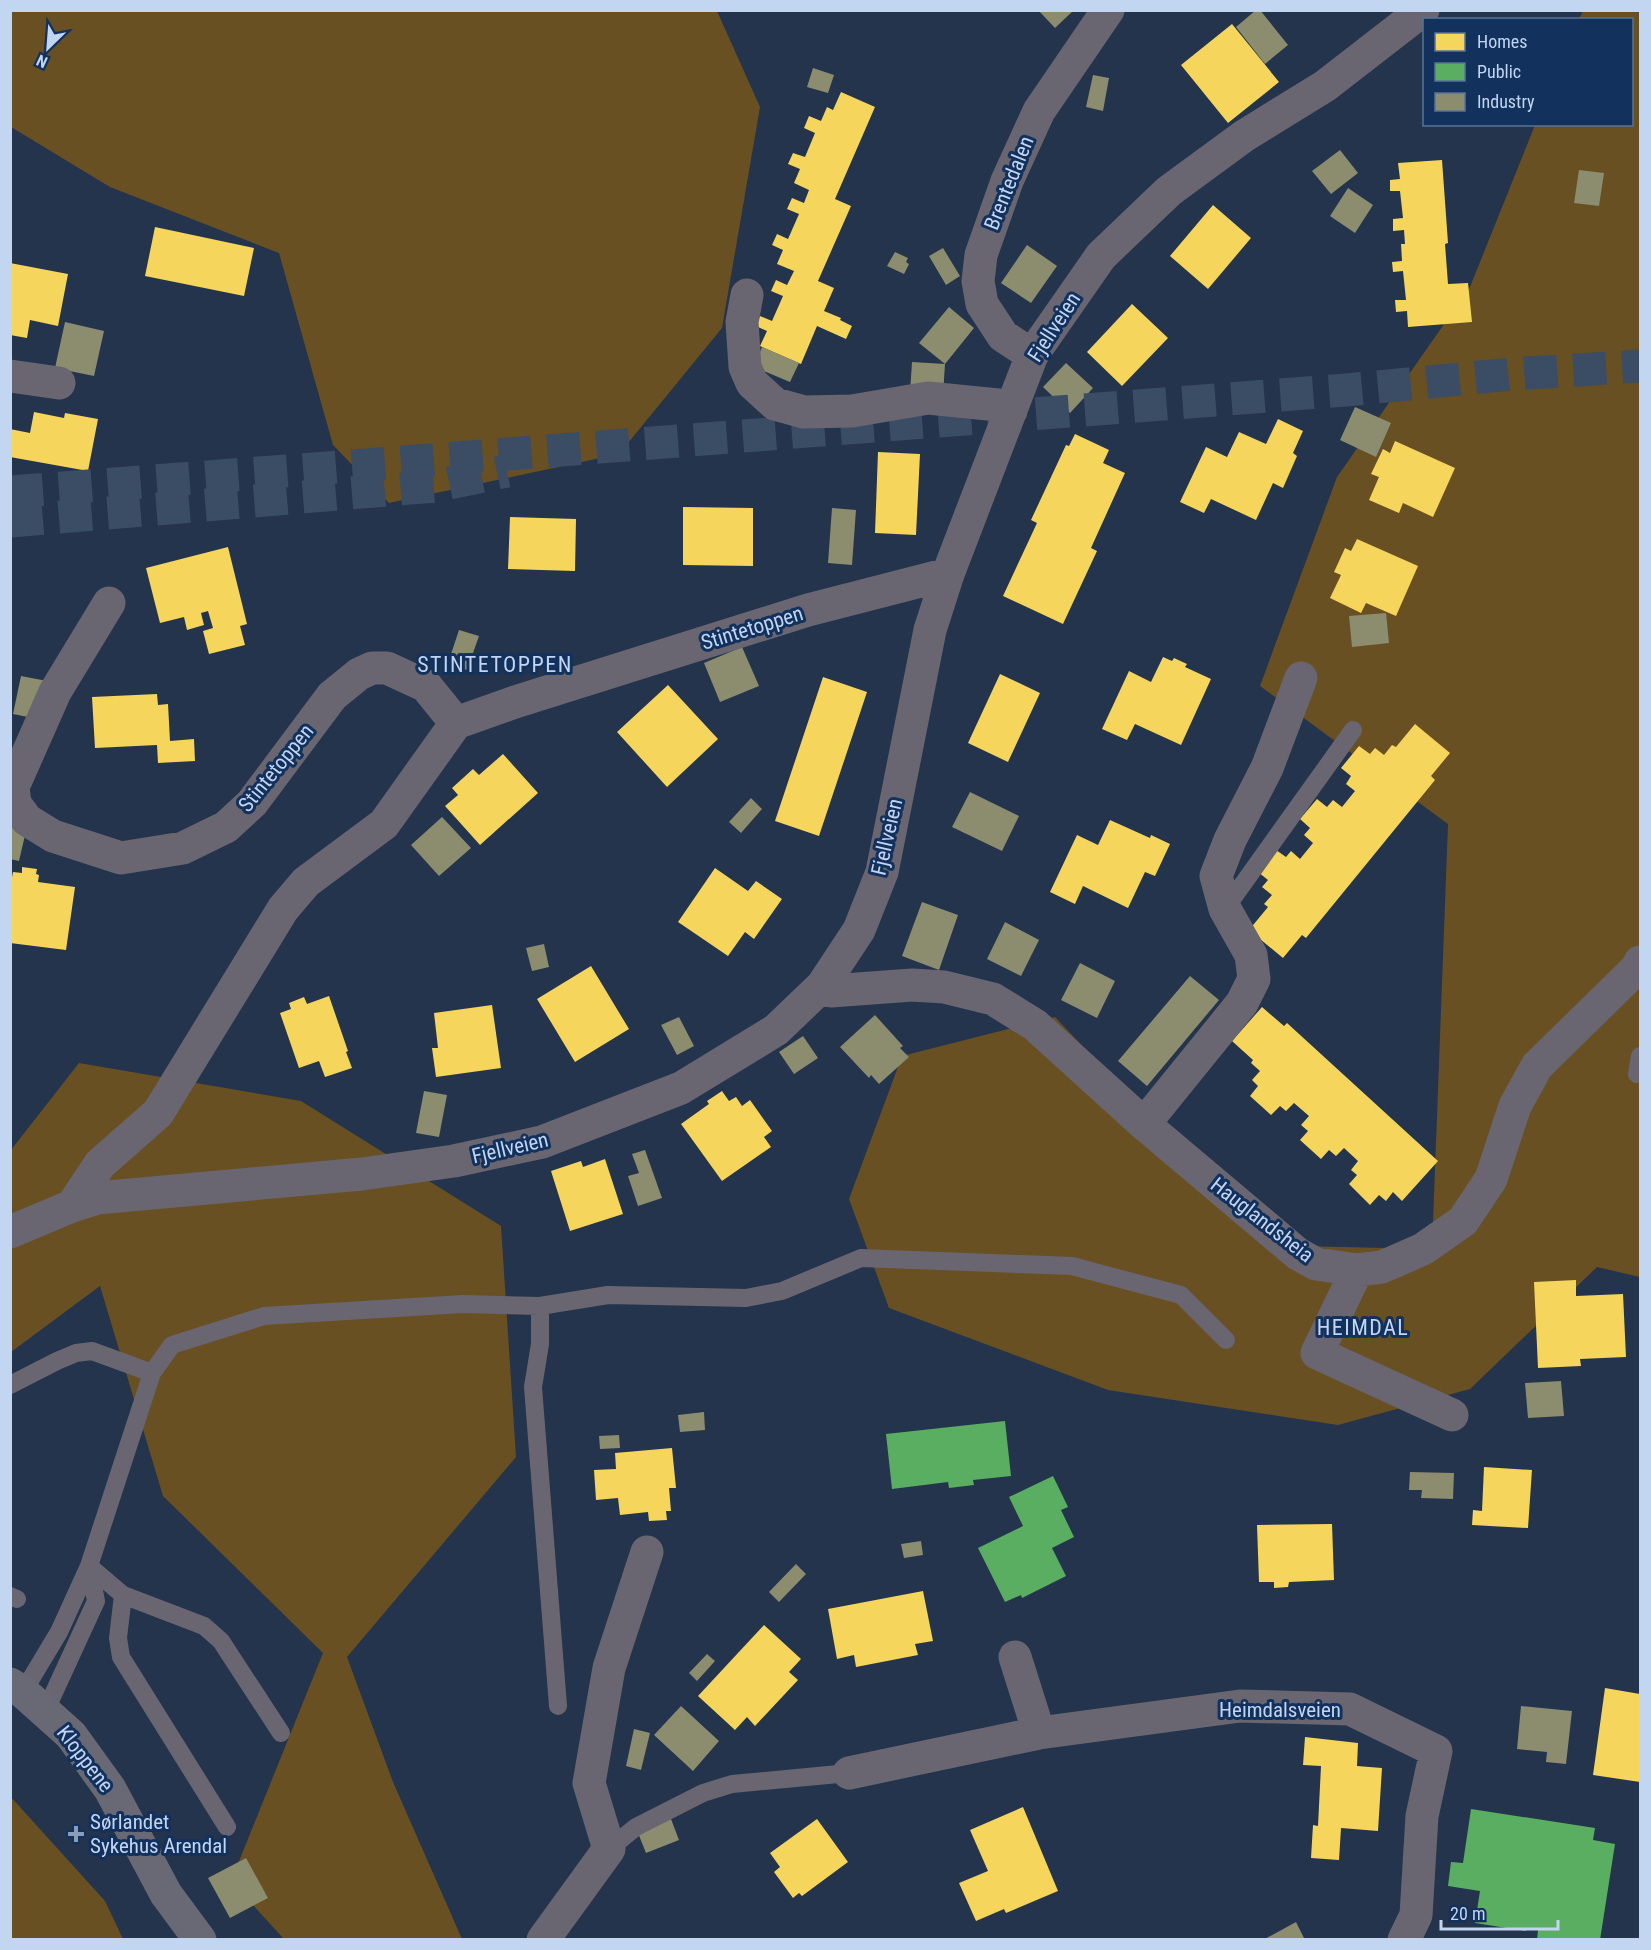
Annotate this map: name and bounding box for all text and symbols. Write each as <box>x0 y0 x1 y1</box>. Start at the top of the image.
north arrow <box>18 18 78 78</box>
legend <box>1423 18 1633 126</box>
text: Homes <box>1477 31 1527 52</box>
text: N <box>33 50 50 72</box>
text: Public <box>1477 61 1521 82</box>
text: Industry <box>1477 91 1535 112</box>
street label: Brentedalen <box>979 133 1039 233</box>
street label: Fjellveien <box>1023 288 1085 366</box>
street label: Stintetoppen <box>698 601 806 655</box>
district label: STINTETOPPEN <box>417 652 573 677</box>
street label: Stintetoppen <box>233 719 319 817</box>
street label: Fjellveien <box>867 796 907 878</box>
street label: Fjellveien <box>469 1128 551 1168</box>
street label: Hauglandsheia <box>1206 1173 1318 1267</box>
district label: HEIMDAL <box>1317 1315 1409 1340</box>
street label: Heimdalsveien <box>1219 1698 1341 1722</box>
street label: Kloppene <box>52 1721 118 1797</box>
place label: Sørlandet Sykehus Arendal <box>90 1810 227 1858</box>
marker: Sørlandet Sykehus Arendal <box>67 1825 85 1843</box>
scale bar <box>1441 1893 1558 1931</box>
text: 20 m <box>1450 1903 1485 1924</box>

